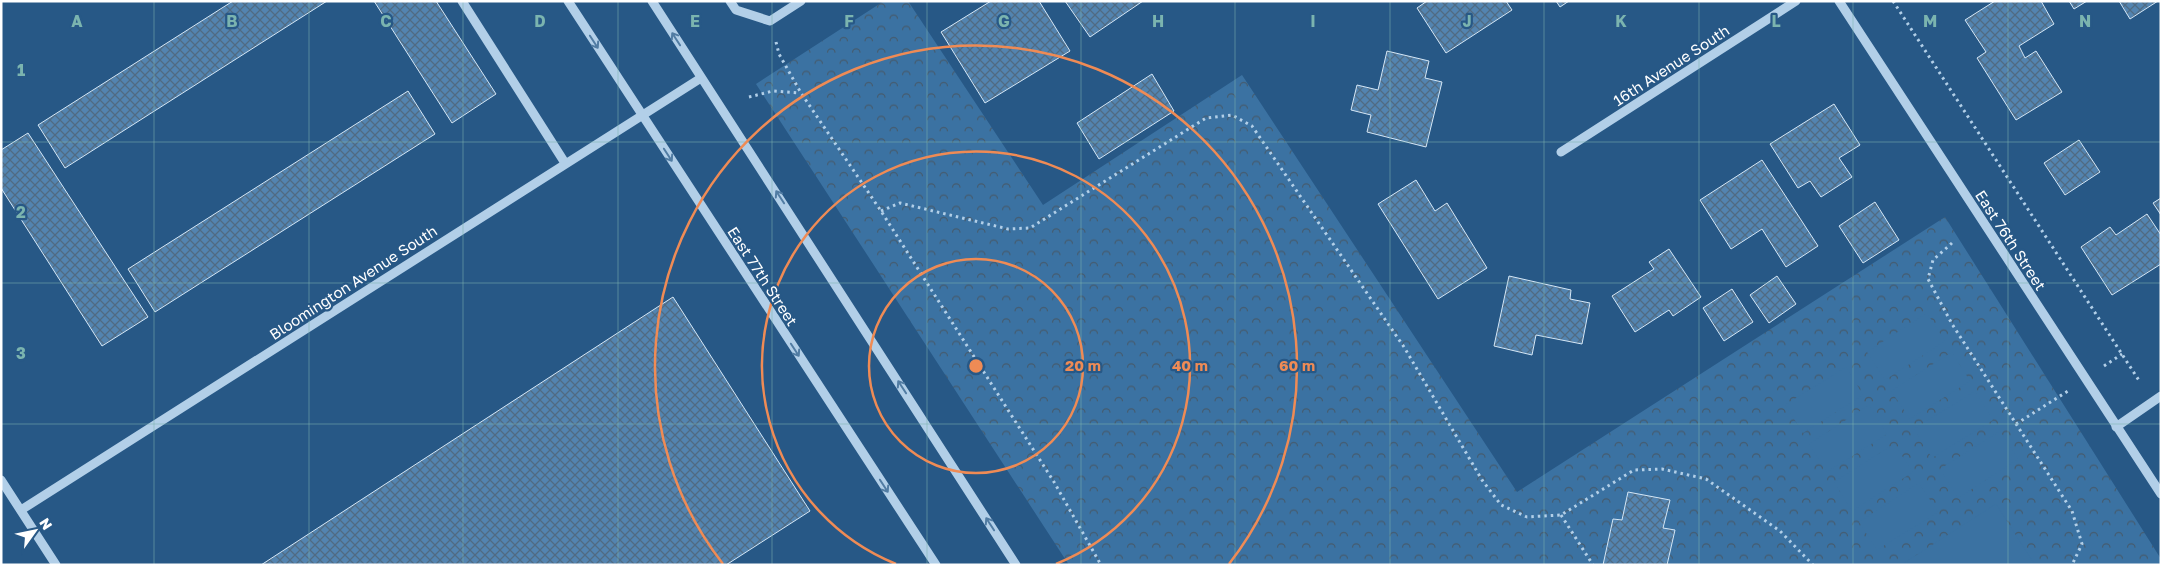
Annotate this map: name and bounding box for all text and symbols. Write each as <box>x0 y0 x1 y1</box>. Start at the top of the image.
text: A <box>71 11 83 31</box>
text: B <box>226 11 238 31</box>
text: C <box>380 11 392 31</box>
text: D <box>534 11 546 31</box>
text: E <box>690 11 700 31</box>
text: F <box>844 11 854 31</box>
text: G <box>998 11 1010 31</box>
text: H <box>1152 11 1164 31</box>
text: I <box>1310 11 1316 31</box>
text: J <box>1462 11 1472 31</box>
text: K <box>1615 11 1627 31</box>
text: L <box>1771 11 1781 31</box>
text: M <box>1923 11 1937 31</box>
text: N <box>2079 11 2091 31</box>
street label: 16th Avenue South <box>1610 21 1732 109</box>
one-way arrow <box>671 33 681 47</box>
one-way arrow <box>589 35 600 49</box>
text: 1 <box>17 60 25 80</box>
one-way arrow <box>663 148 673 162</box>
street label: East 76th Street <box>1972 187 2050 293</box>
one-way arrow <box>774 191 784 205</box>
text: 2 <box>16 202 26 222</box>
street label: Bloomington Avenue South <box>266 221 440 343</box>
street label: East 77th Street <box>724 223 802 329</box>
one-way arrow <box>791 342 801 356</box>
text: 3 <box>16 343 26 363</box>
text: 20 m <box>1065 356 1101 374</box>
text: 40 m <box>1172 356 1208 374</box>
text: 60 m <box>1279 356 1315 374</box>
centre of rings <box>967 357 985 375</box>
one-way arrow <box>897 380 907 394</box>
one-way arrow <box>879 479 889 493</box>
north arrow <box>10 506 60 556</box>
text: N <box>36 515 56 533</box>
one-way arrow <box>984 517 994 531</box>

